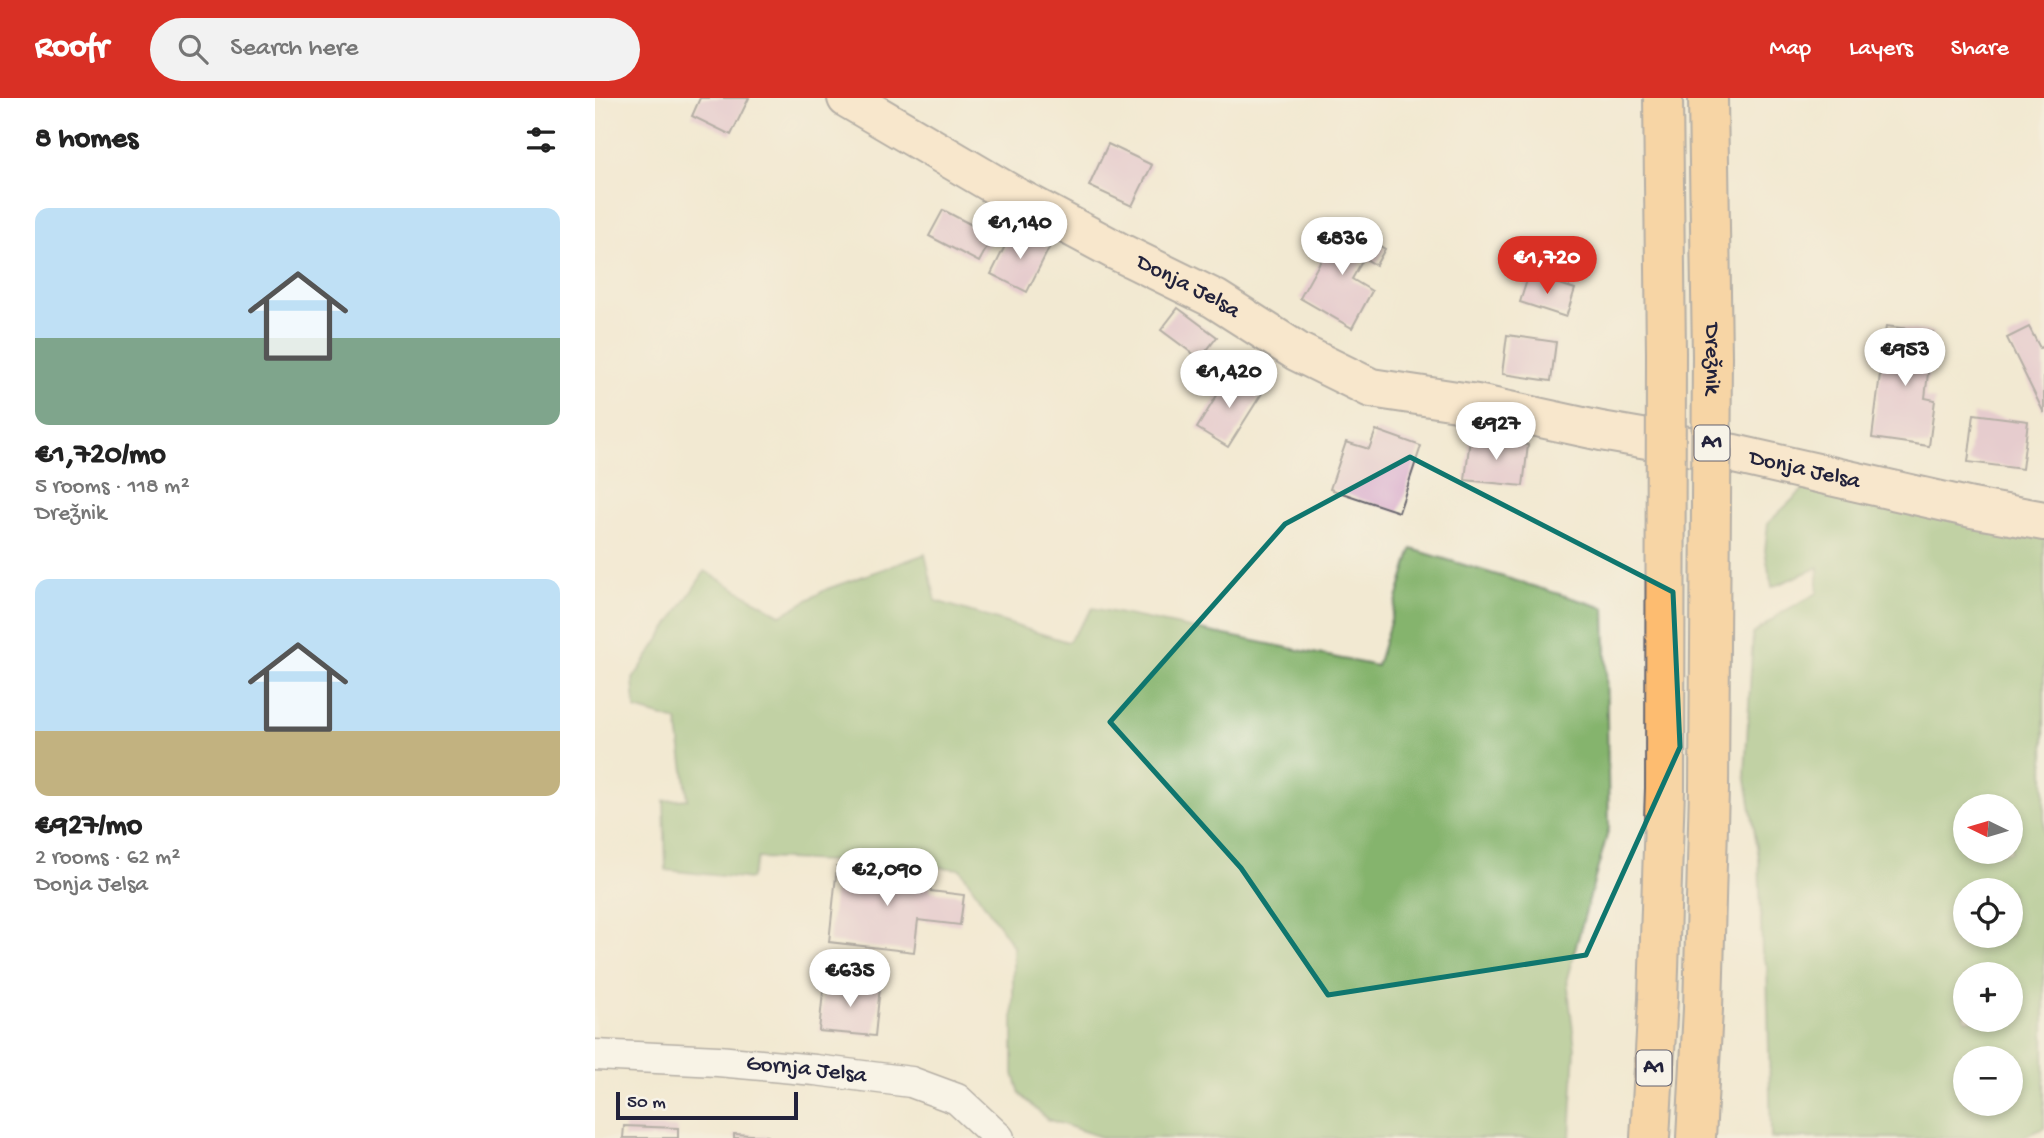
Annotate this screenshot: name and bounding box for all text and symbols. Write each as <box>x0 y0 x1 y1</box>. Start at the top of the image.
search box <box>150 18 640 81</box>
text: Roofr <box>35 30 108 68</box>
icon: search <box>174 30 212 68</box>
text: Search here <box>230 34 358 65</box>
text: Map <box>1769 35 1811 64</box>
text: Layers <box>1849 35 1913 64</box>
text: Share <box>1951 35 2009 64</box>
icon: filters <box>522 121 560 159</box>
text: 8 homes <box>35 123 138 158</box>
pin: €1,140 <box>963 202 1077 261</box>
text: €1,140 <box>988 210 1052 237</box>
pin: €836 <box>1301 218 1383 277</box>
text: €836 <box>1317 226 1367 253</box>
pin: €1,720 <box>1490 236 1604 296</box>
text: €1,720 <box>1514 245 1580 272</box>
street label: Donja Jelsa <box>1130 248 1246 326</box>
icon: home <box>235 253 361 379</box>
street label: Drežnik <box>1698 321 1726 397</box>
pin: €953 <box>1864 328 1946 388</box>
text: €953 <box>1880 337 1930 364</box>
pin: €1,420 <box>1172 350 1286 410</box>
text: €1,420 <box>1196 359 1262 386</box>
pin: €927 <box>1455 402 1537 462</box>
text: €927 <box>1472 411 1520 438</box>
road number: A1 <box>1695 426 1729 460</box>
text: €1,720/mo <box>35 439 166 474</box>
street label: Donja Jelsa <box>1745 444 1864 496</box>
text: 5 rooms · 118 m² <box>35 474 190 501</box>
text: Drežnik <box>35 501 106 528</box>
icon: home <box>235 624 361 750</box>
north arrow <box>1953 794 2023 864</box>
map controls <box>1953 794 2023 1116</box>
text: €927/mo <box>35 810 142 845</box>
text: 2 rooms · 62 m² <box>35 845 180 872</box>
pin: €2,090 <box>830 848 944 908</box>
text: €2,090 <box>852 857 922 884</box>
text: Donja Jelsa <box>35 872 148 899</box>
button: locate <box>1953 878 2023 948</box>
pin: €635 <box>809 950 891 1009</box>
text: €635 <box>825 958 875 985</box>
button: + <box>1953 962 2023 1032</box>
button: − <box>1953 1046 2023 1116</box>
street label: Gornja Jelsa <box>745 1050 869 1090</box>
road number: A1 <box>1637 1051 1671 1086</box>
scale bar <box>616 1089 798 1121</box>
text: 50 m <box>627 1092 666 1115</box>

